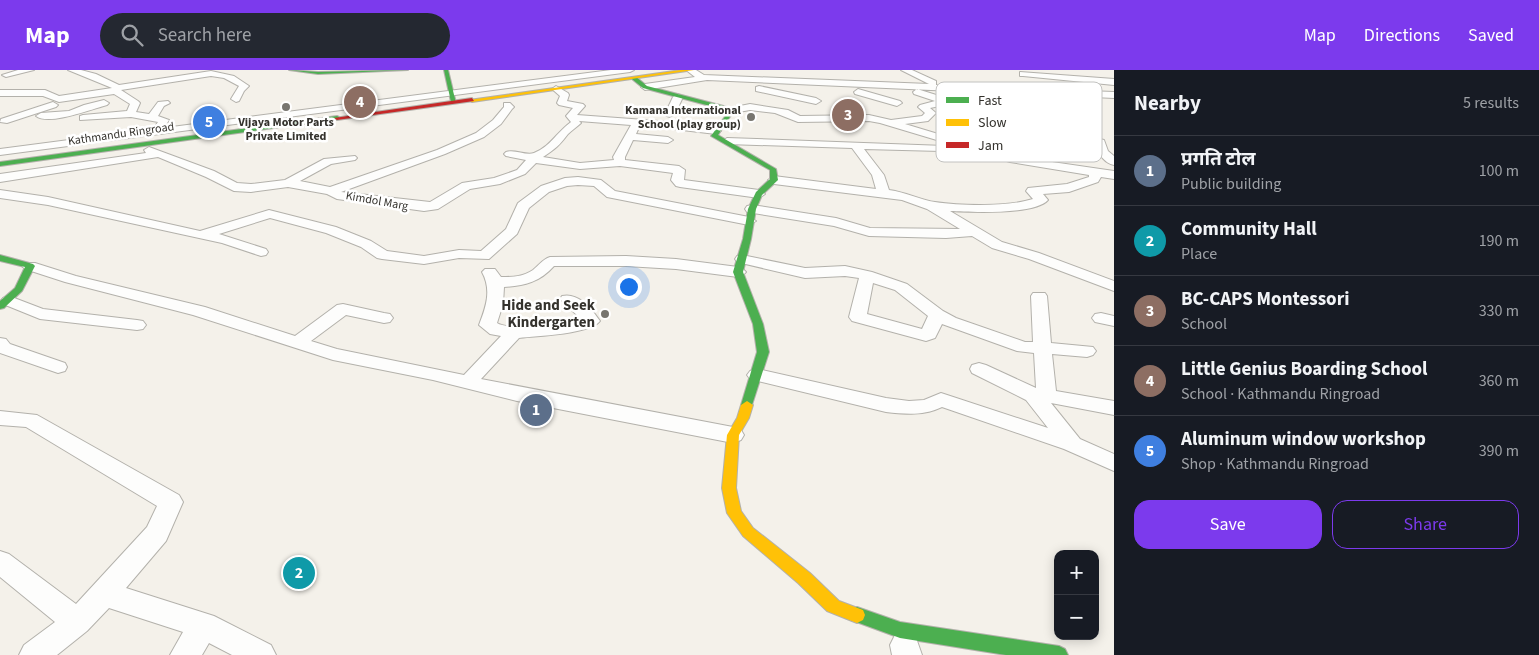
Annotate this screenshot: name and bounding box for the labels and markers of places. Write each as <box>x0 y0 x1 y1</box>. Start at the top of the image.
pin: 4 <box>344 83 376 121</box>
pin: 3 <box>832 96 864 134</box>
marker: Vijaya Motor Parts Private Limited <box>280 101 292 113</box>
place label: Kamana International School (play group) <box>625 102 742 133</box>
pin: 5 <box>193 103 225 141</box>
marker: Kamana International School (play group) <box>745 111 757 123</box>
place label: Vijaya Motor Parts Private Limited <box>237 114 334 145</box>
place label: Hide and Seek Kindergarten <box>501 295 596 333</box>
marker: Hide and Seek Kindergarten <box>599 308 611 320</box>
pin: 1 <box>520 391 552 429</box>
pin: 2 <box>283 554 315 592</box>

